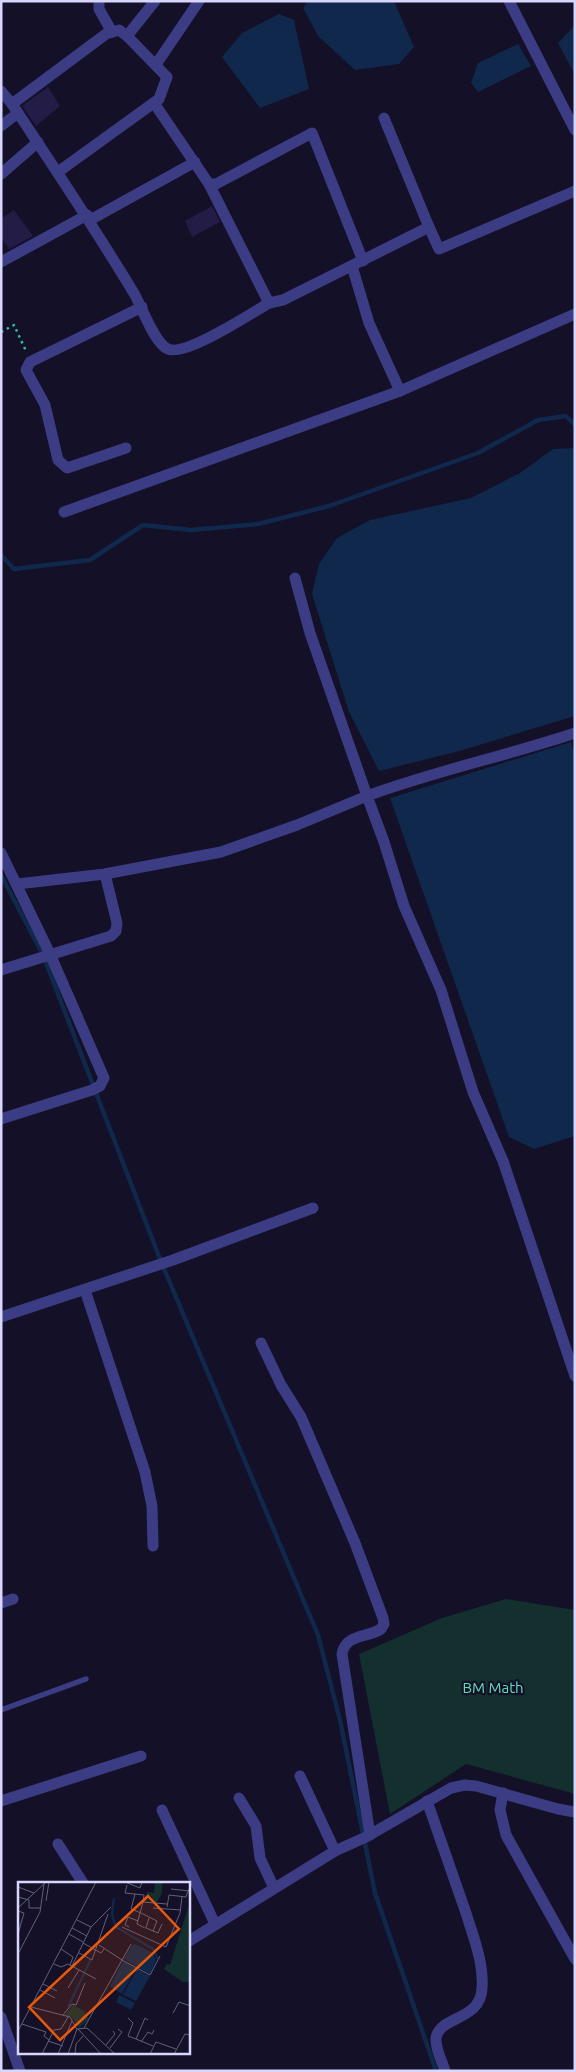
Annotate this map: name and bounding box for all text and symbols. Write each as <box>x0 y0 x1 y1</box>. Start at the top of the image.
park label: BM Math <box>462 1679 524 1696</box>
inset map <box>18 1882 190 2054</box>

